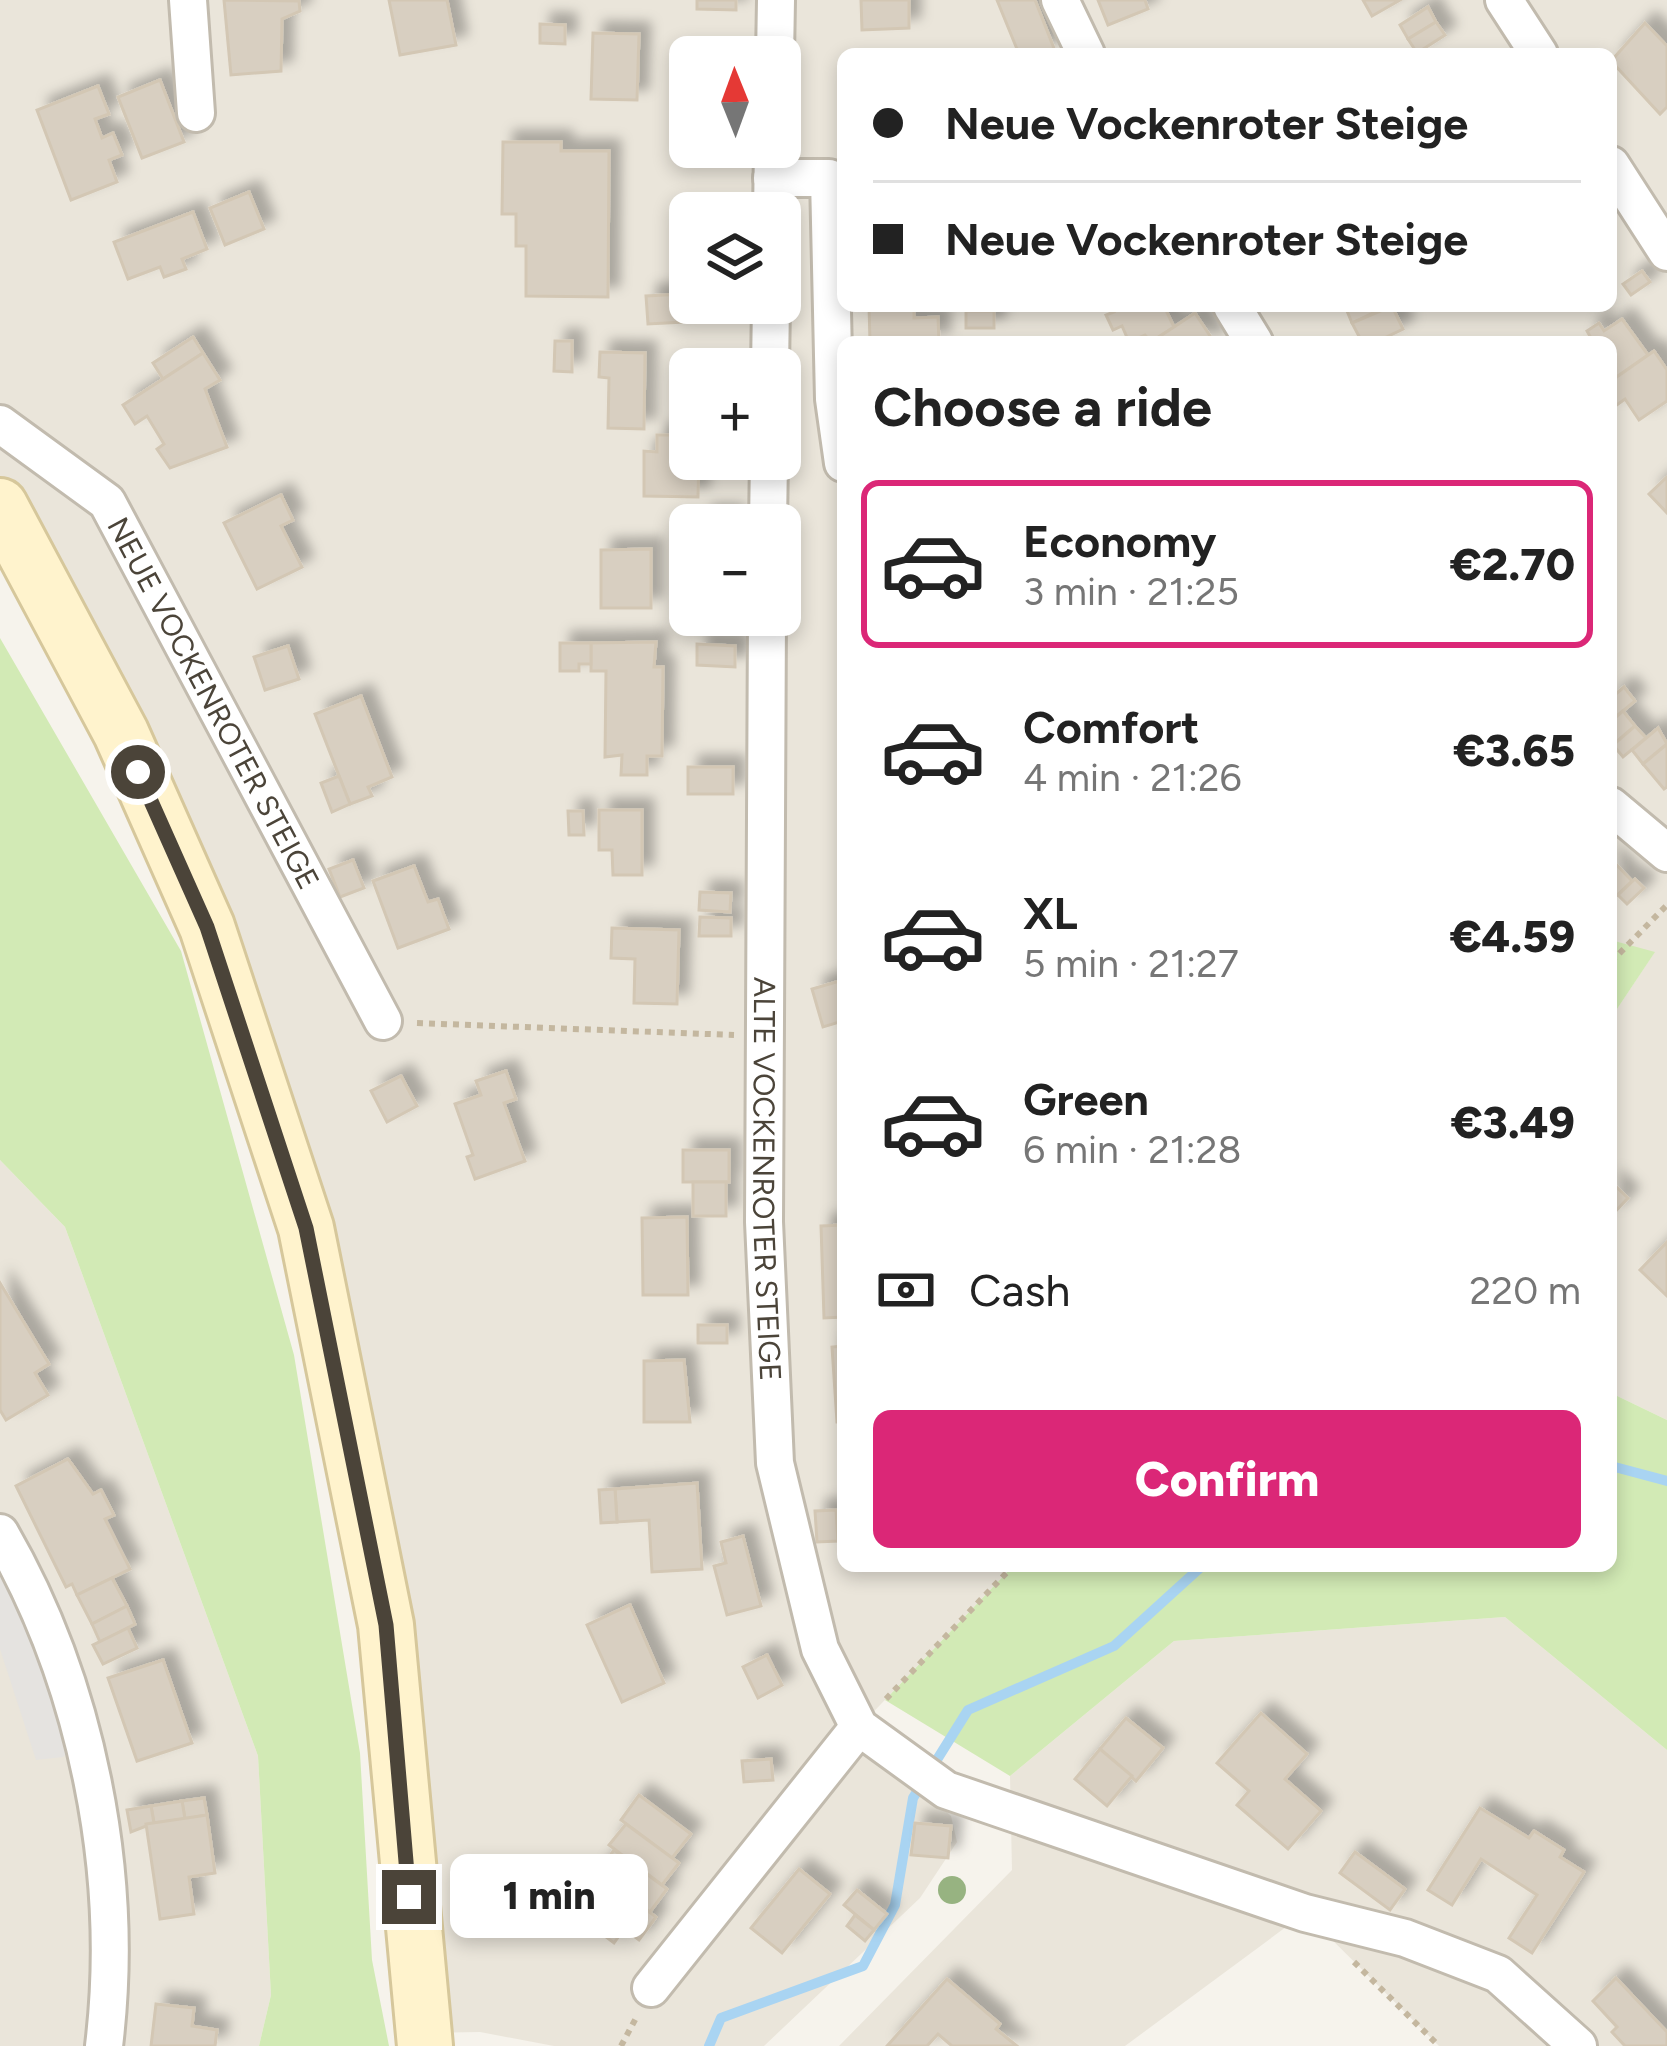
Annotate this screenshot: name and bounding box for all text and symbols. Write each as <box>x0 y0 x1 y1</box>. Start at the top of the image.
north arrow <box>669 36 801 168</box>
map controls <box>669 36 801 636</box>
text: Neue Vockenroter Steige <box>945 96 1468 150</box>
button: layers <box>669 192 801 324</box>
text: Neue Vockenroter Steige <box>945 212 1468 266</box>
button: + <box>669 348 801 480</box>
text: Choose a ride <box>873 375 1212 440</box>
button: − <box>669 504 801 636</box>
icon: car <box>879 510 987 618</box>
street label: NEUE VOCKENROTER STEIGE <box>100 511 328 895</box>
text: Economy <box>1023 514 1216 568</box>
text: €2.70 <box>1450 537 1575 591</box>
text: 3 min · 21:25 <box>1023 568 1239 615</box>
icon: car <box>879 696 987 804</box>
text: Comfort <box>1023 700 1199 754</box>
text: €3.65 <box>1453 723 1575 777</box>
route start <box>111 745 165 799</box>
text: 4 min · 21:26 <box>1023 754 1242 801</box>
icon: car <box>879 882 987 990</box>
text: XL <box>1023 886 1078 940</box>
text: €4.59 <box>1450 909 1575 963</box>
text: 5 min · 21:27 <box>1023 940 1239 987</box>
street label: ALTE VOCKENROTER STEIGE <box>745 977 790 1382</box>
icon: car <box>879 1068 987 1176</box>
text: Green <box>1023 1072 1149 1126</box>
text: €3.49 <box>1451 1095 1575 1149</box>
text: 6 min · 21:28 <box>1023 1126 1241 1173</box>
icon: cash <box>873 1257 939 1323</box>
text: Cash <box>969 1263 1070 1317</box>
text: 220 m <box>1470 1267 1581 1314</box>
button: Confirm <box>873 1410 1581 1548</box>
callout: 1 min <box>451 1855 649 1939</box>
route end <box>382 1870 436 1924</box>
text: 1 min <box>502 1872 596 1919</box>

